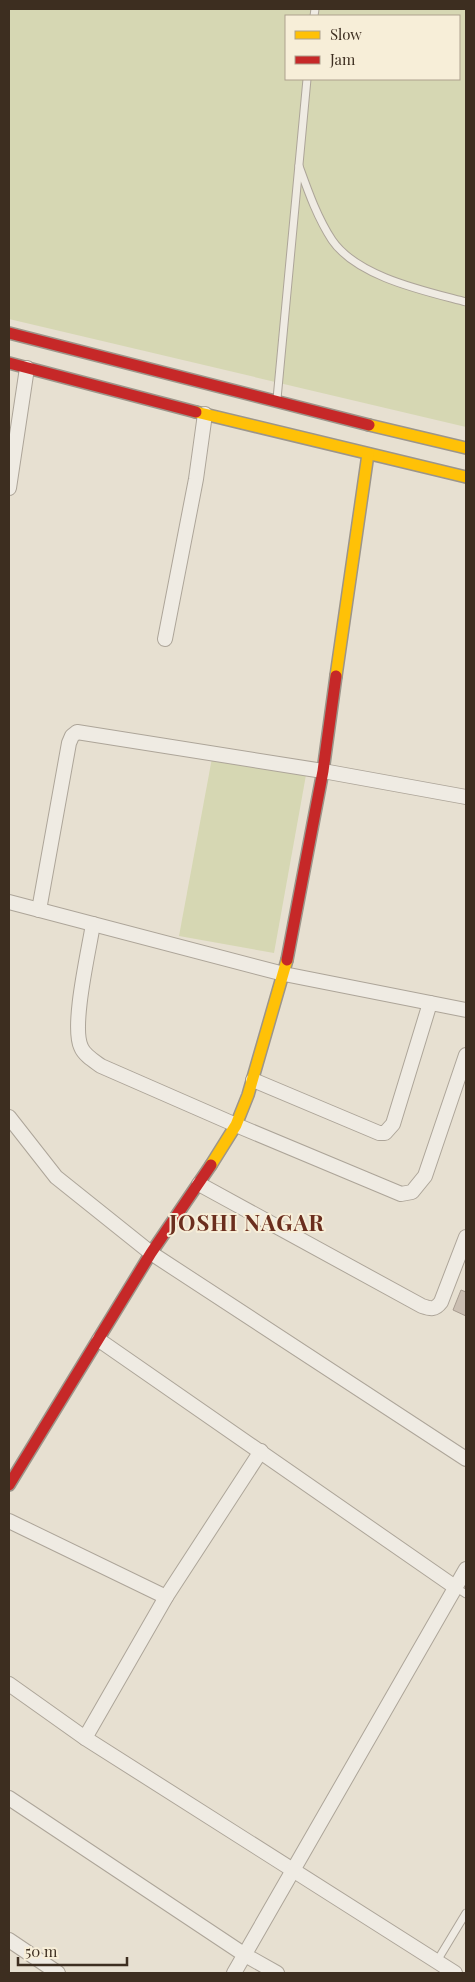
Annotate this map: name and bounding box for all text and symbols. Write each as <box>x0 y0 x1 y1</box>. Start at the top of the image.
legend <box>285 15 460 80</box>
text: Slow <box>330 24 362 44</box>
text: Jam <box>329 49 356 69</box>
district label: JOSHI NAGAR <box>168 1207 325 1237</box>
scale bar <box>18 1934 126 1966</box>
text: 50 m <box>25 1941 58 1961</box>

